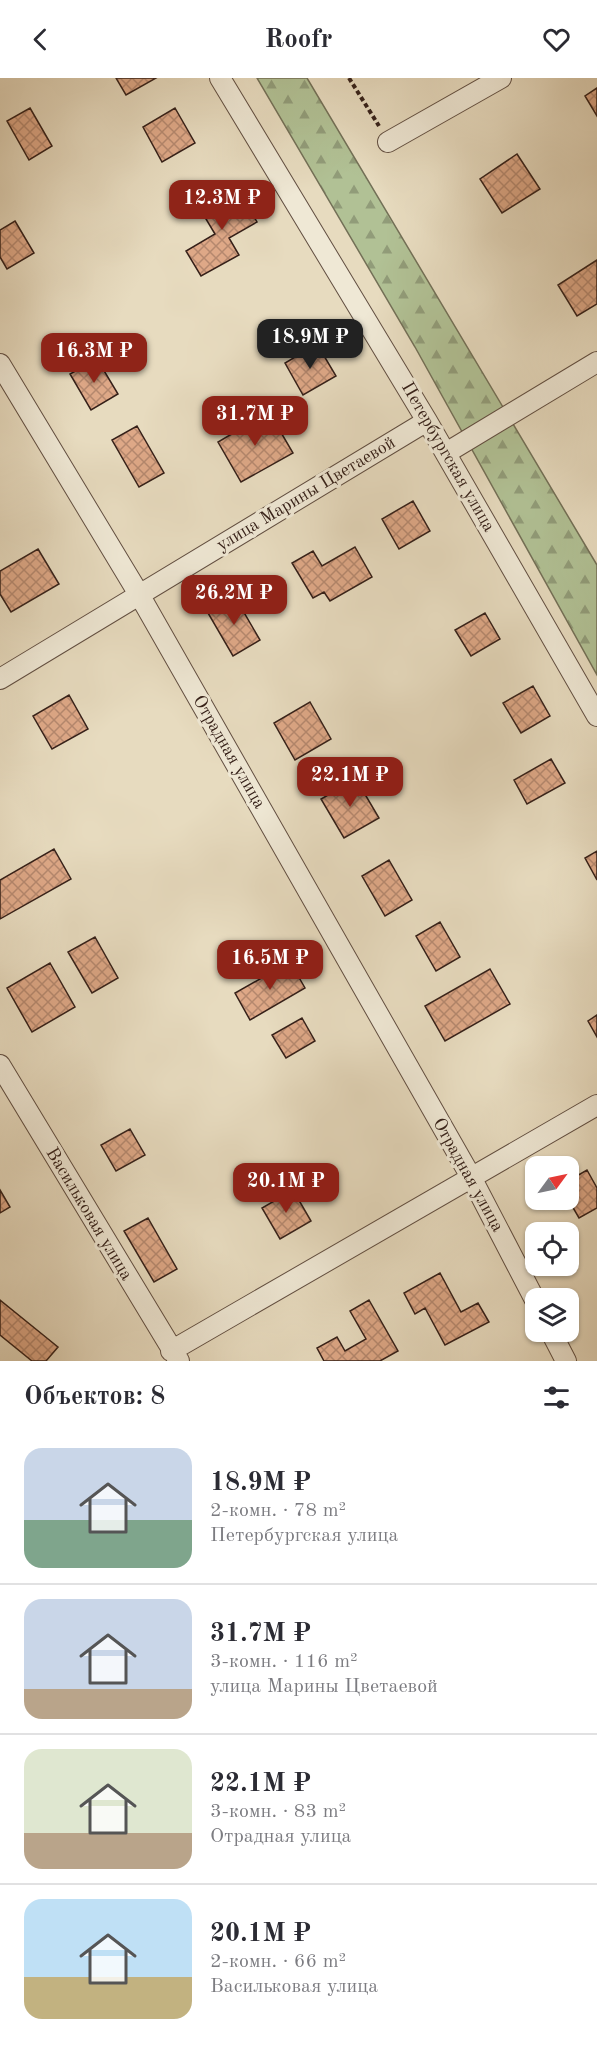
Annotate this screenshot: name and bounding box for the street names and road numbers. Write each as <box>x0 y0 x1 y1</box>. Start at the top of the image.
street label: Петербургская улица <box>398 379 498 535</box>
street label: улица Марины Цветаевой <box>213 433 399 555</box>
street label: Отрадная улица <box>189 692 269 812</box>
street label: Отрадная улица <box>429 1115 507 1235</box>
street label: Васильковая улица <box>42 1145 136 1284</box>

